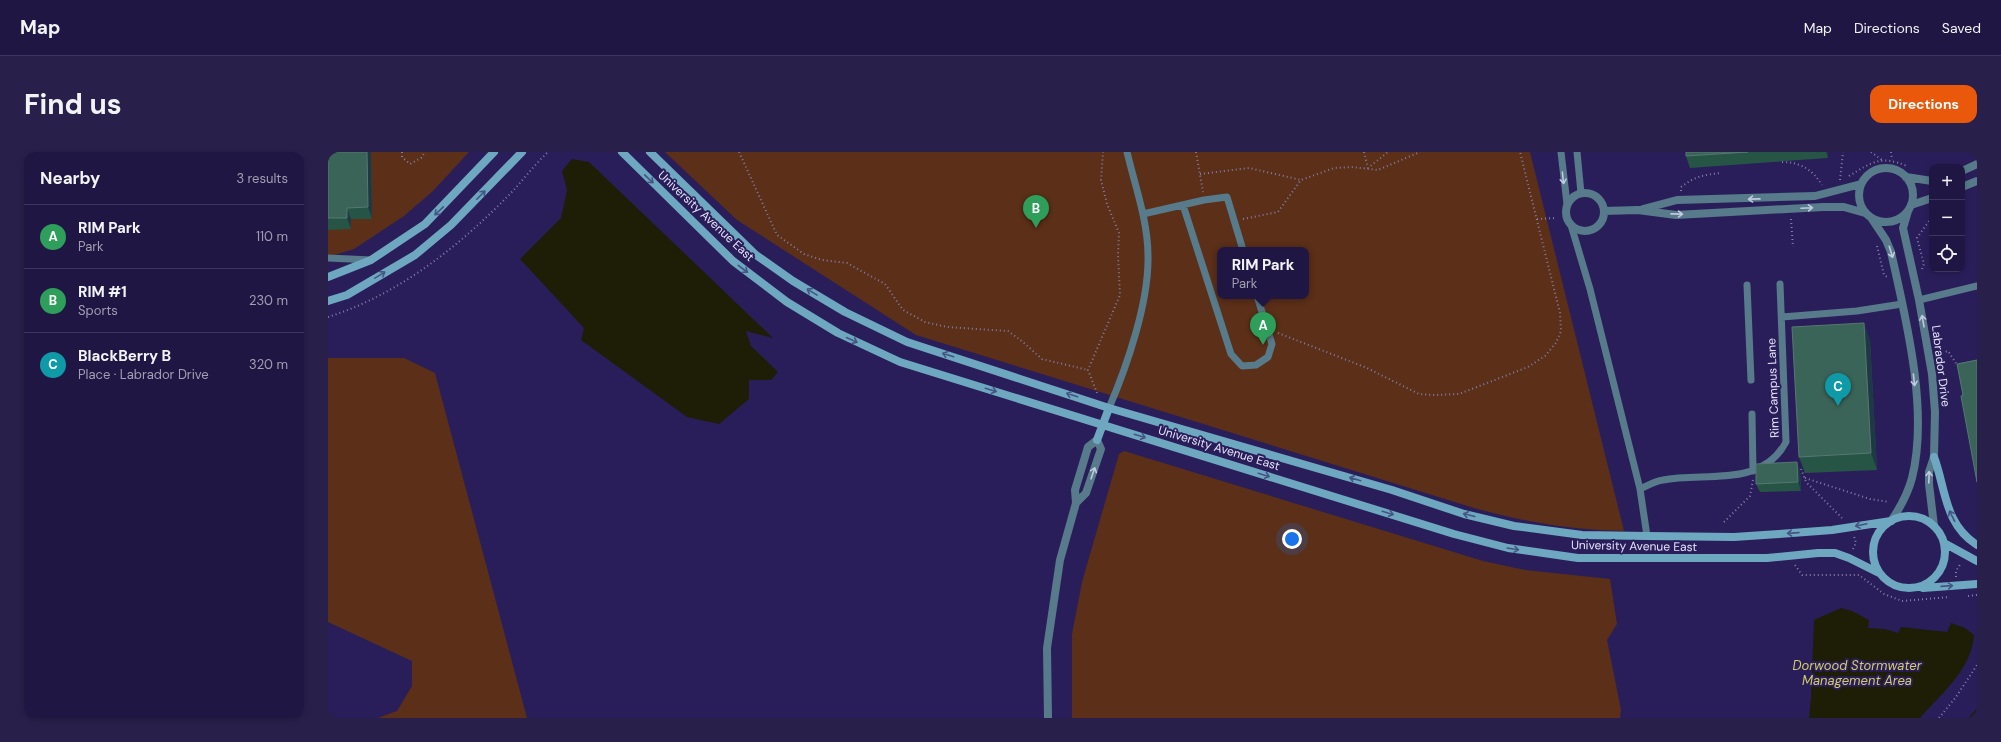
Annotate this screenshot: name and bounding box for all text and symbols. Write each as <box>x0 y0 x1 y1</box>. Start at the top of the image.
text: Map <box>20 15 60 40</box>
text: Map <box>1804 19 1832 37</box>
text: Directions <box>1854 19 1920 37</box>
text: Saved <box>1942 19 1981 37</box>
button: Directions <box>1870 85 1977 123</box>
text: Find us <box>24 86 122 123</box>
map controls <box>1929 164 1965 272</box>
button: + <box>1929 164 1965 200</box>
text: Nearby <box>40 167 100 189</box>
street label: University Avenue East <box>654 167 758 265</box>
text: 3 results <box>236 170 288 187</box>
one-way arrow <box>1560 171 1567 184</box>
one-way arrow <box>644 174 654 184</box>
one-way arrow <box>476 190 486 200</box>
pin: B <box>1023 195 1049 228</box>
one-way arrow <box>1748 195 1761 202</box>
button: − <box>1929 200 1965 236</box>
one-way arrow <box>1800 204 1813 212</box>
one-way arrow <box>434 206 444 216</box>
one-way arrow <box>1670 210 1683 218</box>
text: RIM Park <box>78 218 141 238</box>
text: A <box>48 228 58 245</box>
text: 110 m <box>256 228 288 245</box>
button: locate <box>1929 236 1965 272</box>
text: Park <box>78 238 104 255</box>
one-way arrow <box>1888 246 1895 259</box>
popup <box>1217 247 1309 299</box>
text: RIM Park <box>1232 255 1294 275</box>
one-way arrow <box>738 265 749 273</box>
one-way arrow <box>374 271 386 279</box>
text: Park <box>1232 275 1257 292</box>
text: RIM #1 <box>78 282 127 302</box>
one-way arrow <box>806 288 818 296</box>
text: B <box>49 292 57 309</box>
text: 230 m <box>249 292 288 309</box>
text: Sports <box>78 302 118 319</box>
pin: A <box>1250 312 1276 345</box>
one-way arrow <box>1919 315 1927 328</box>
street label: Labrador Drive <box>1928 324 1954 408</box>
one-way arrow <box>846 337 858 344</box>
street label: Rim Campus Lane <box>1763 338 1783 438</box>
text: BlackBerry B <box>78 346 171 366</box>
one-way arrow <box>942 351 955 358</box>
text: C <box>48 356 58 373</box>
text: 320 m <box>249 356 288 373</box>
text: Place · Labrador Drive <box>78 366 209 383</box>
pin: C <box>1825 373 1851 406</box>
one-way arrow <box>1910 373 1918 386</box>
one-way arrow <box>984 387 997 394</box>
one-way arrow <box>1065 391 1078 398</box>
street label: University Avenue East <box>1156 422 1282 474</box>
one-way arrow <box>1133 433 1145 441</box>
one-way arrow <box>1089 467 1097 479</box>
one-way arrow <box>1925 471 1933 484</box>
one-way arrow <box>1257 472 1270 479</box>
one-way arrow <box>1349 475 1362 482</box>
one-way arrow <box>1381 510 1394 517</box>
one-way arrow <box>1463 511 1476 519</box>
one-way arrow <box>1948 511 1955 523</box>
one-way arrow <box>1855 521 1868 529</box>
your location <box>1282 529 1302 549</box>
one-way arrow <box>1787 529 1800 536</box>
street label: University Avenue East <box>1571 537 1697 555</box>
one-way arrow <box>1506 545 1519 553</box>
one-way arrow <box>1940 582 1953 589</box>
water label: Dorwood Stormwater Management Area <box>1792 657 1923 689</box>

